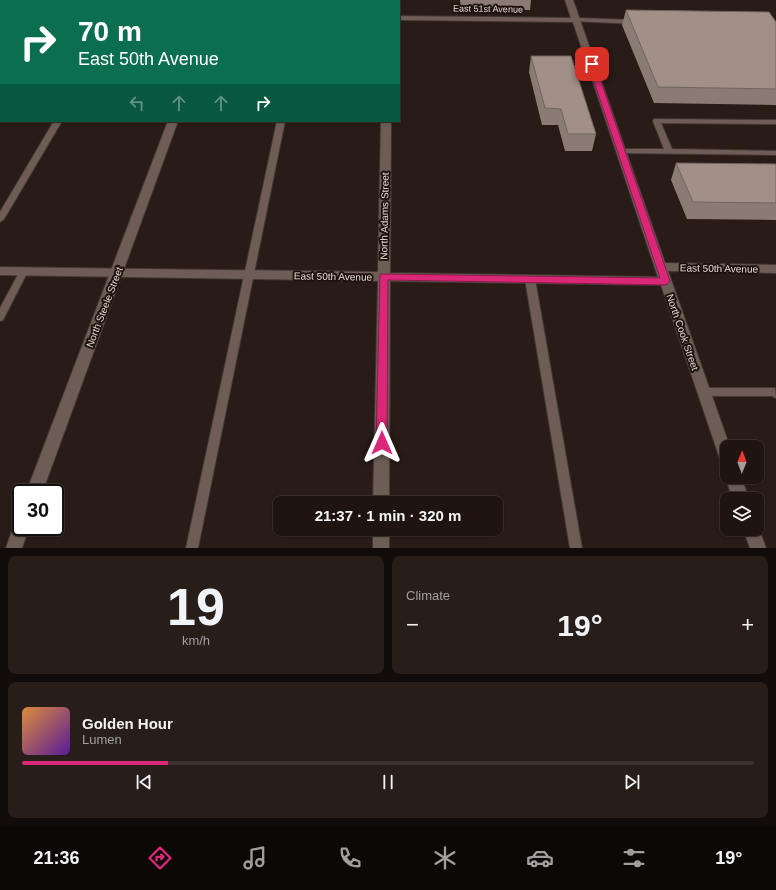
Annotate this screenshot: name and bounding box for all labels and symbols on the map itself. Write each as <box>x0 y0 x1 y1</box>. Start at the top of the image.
street label: East 51st Avenue <box>453 3 523 15</box>
pin <box>575 47 609 81</box>
street label: North Adams Street <box>378 172 391 260</box>
street label: East 50th Avenue <box>680 262 759 275</box>
street label: North Steele Street <box>84 265 125 349</box>
street label: East 50th Avenue <box>294 270 373 283</box>
street label: North Cook Street <box>664 293 701 372</box>
position arrow <box>361 422 403 464</box>
north arrow <box>720 440 764 484</box>
speed limit sign: 30 <box>12 484 64 536</box>

